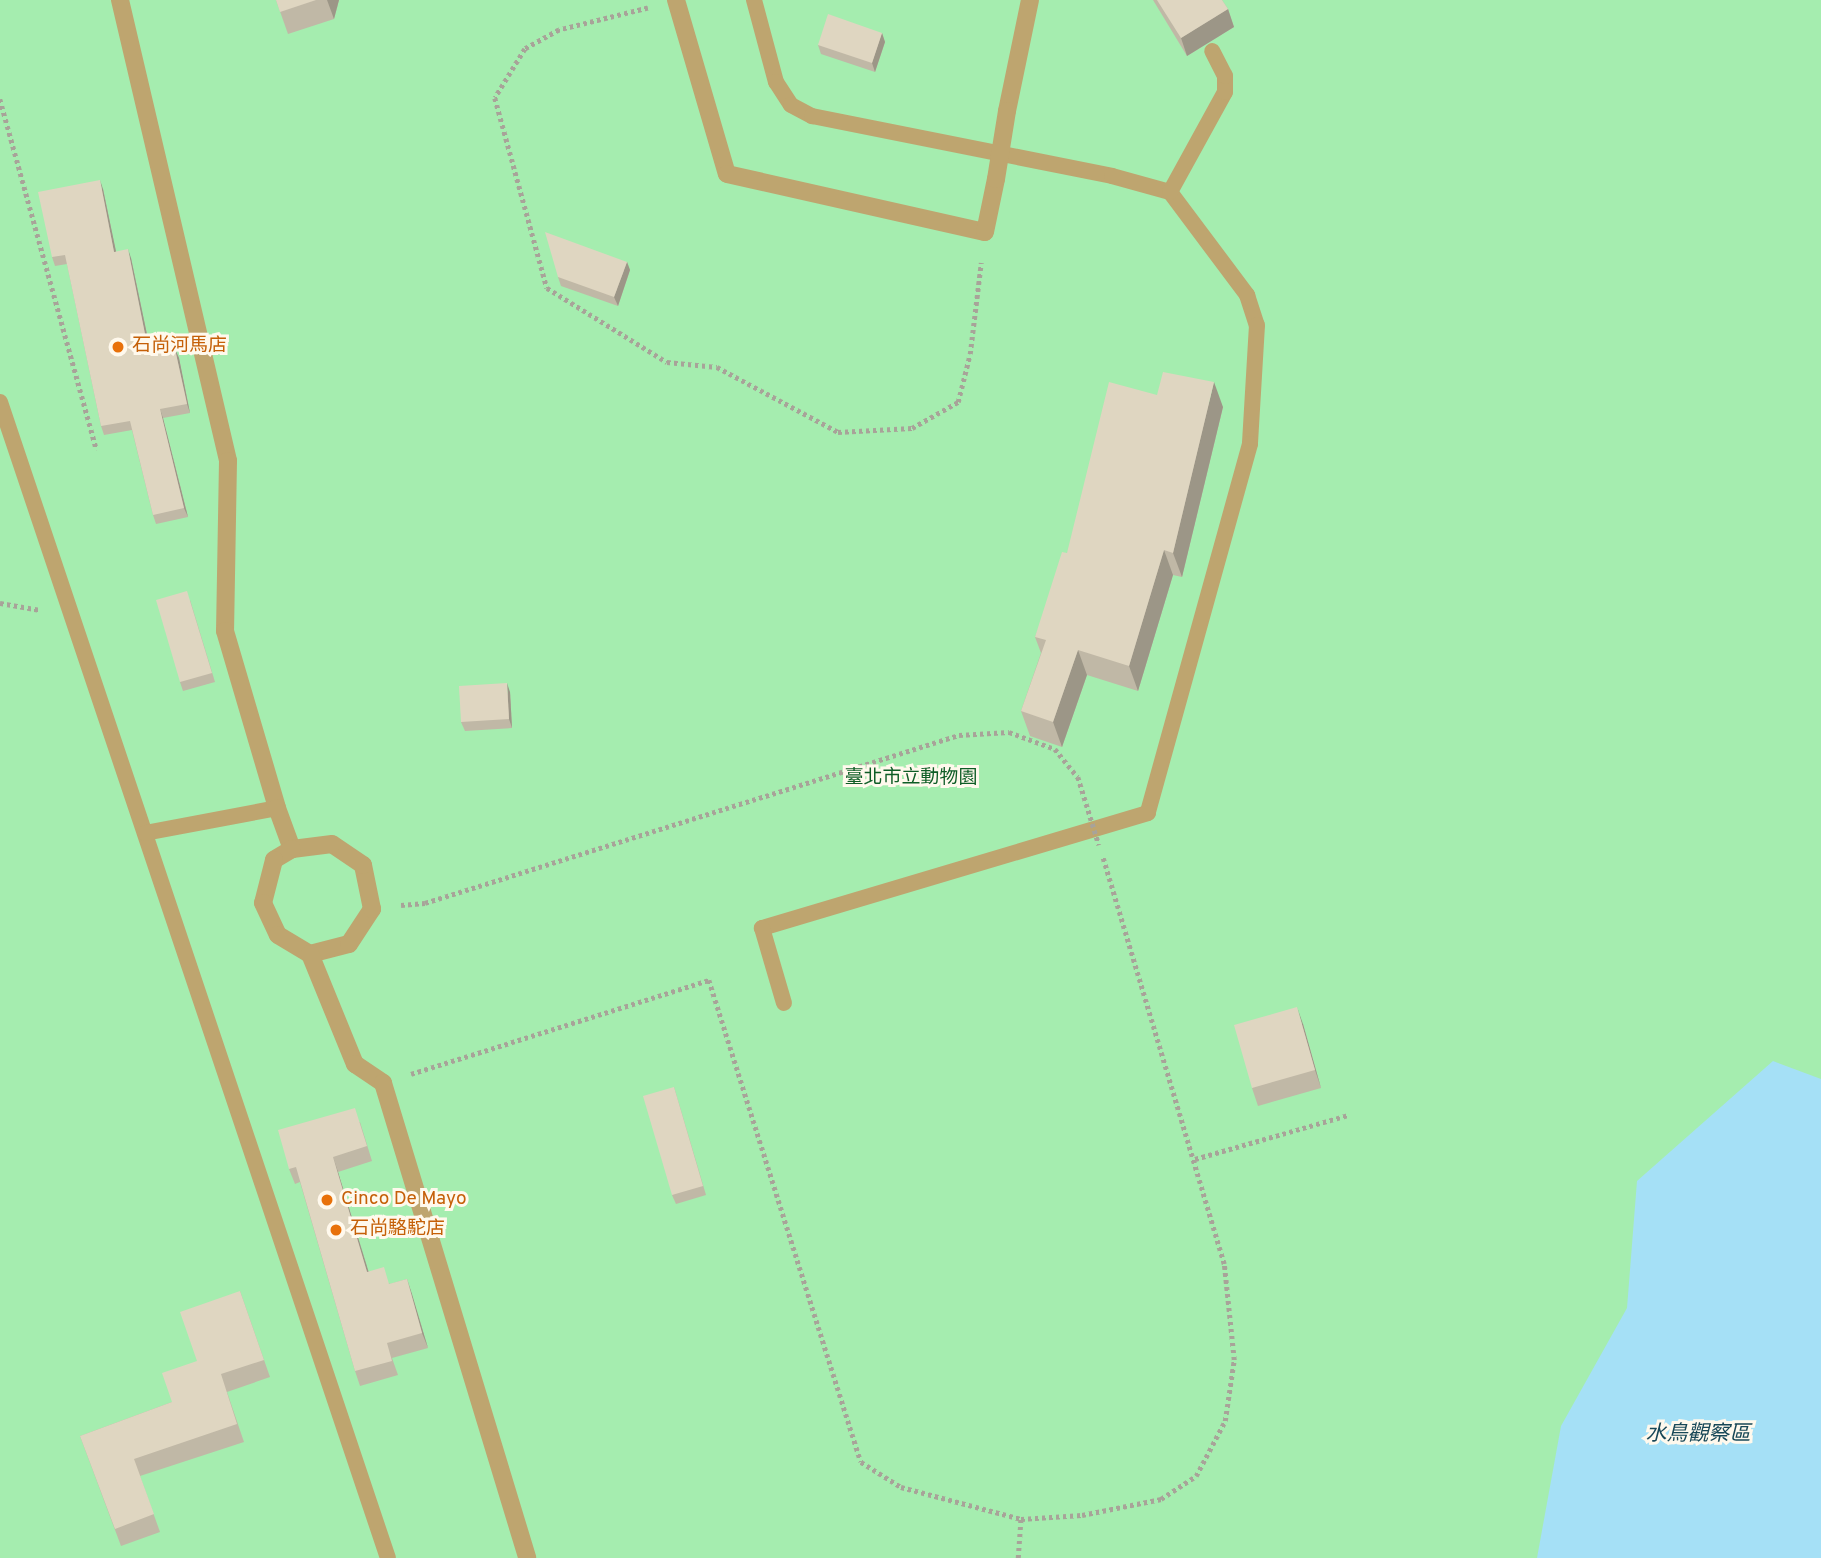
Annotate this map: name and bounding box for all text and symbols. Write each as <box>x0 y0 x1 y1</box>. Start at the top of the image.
place label: 石尚河馬店 <box>132 336 227 358</box>
marker: 石尚河馬店 <box>110 339 126 355</box>
park label: 臺北市立動物園 <box>845 768 977 790</box>
place label: Cinco De Mayo <box>341 1189 466 1211</box>
marker: Cinco De Mayo <box>319 1192 335 1208</box>
place label: 石尚駱駝店 <box>350 1219 445 1241</box>
marker: 石尚駱駝店 <box>328 1222 344 1238</box>
water label: 水鳥觀察區 <box>1646 1422 1750 1448</box>

